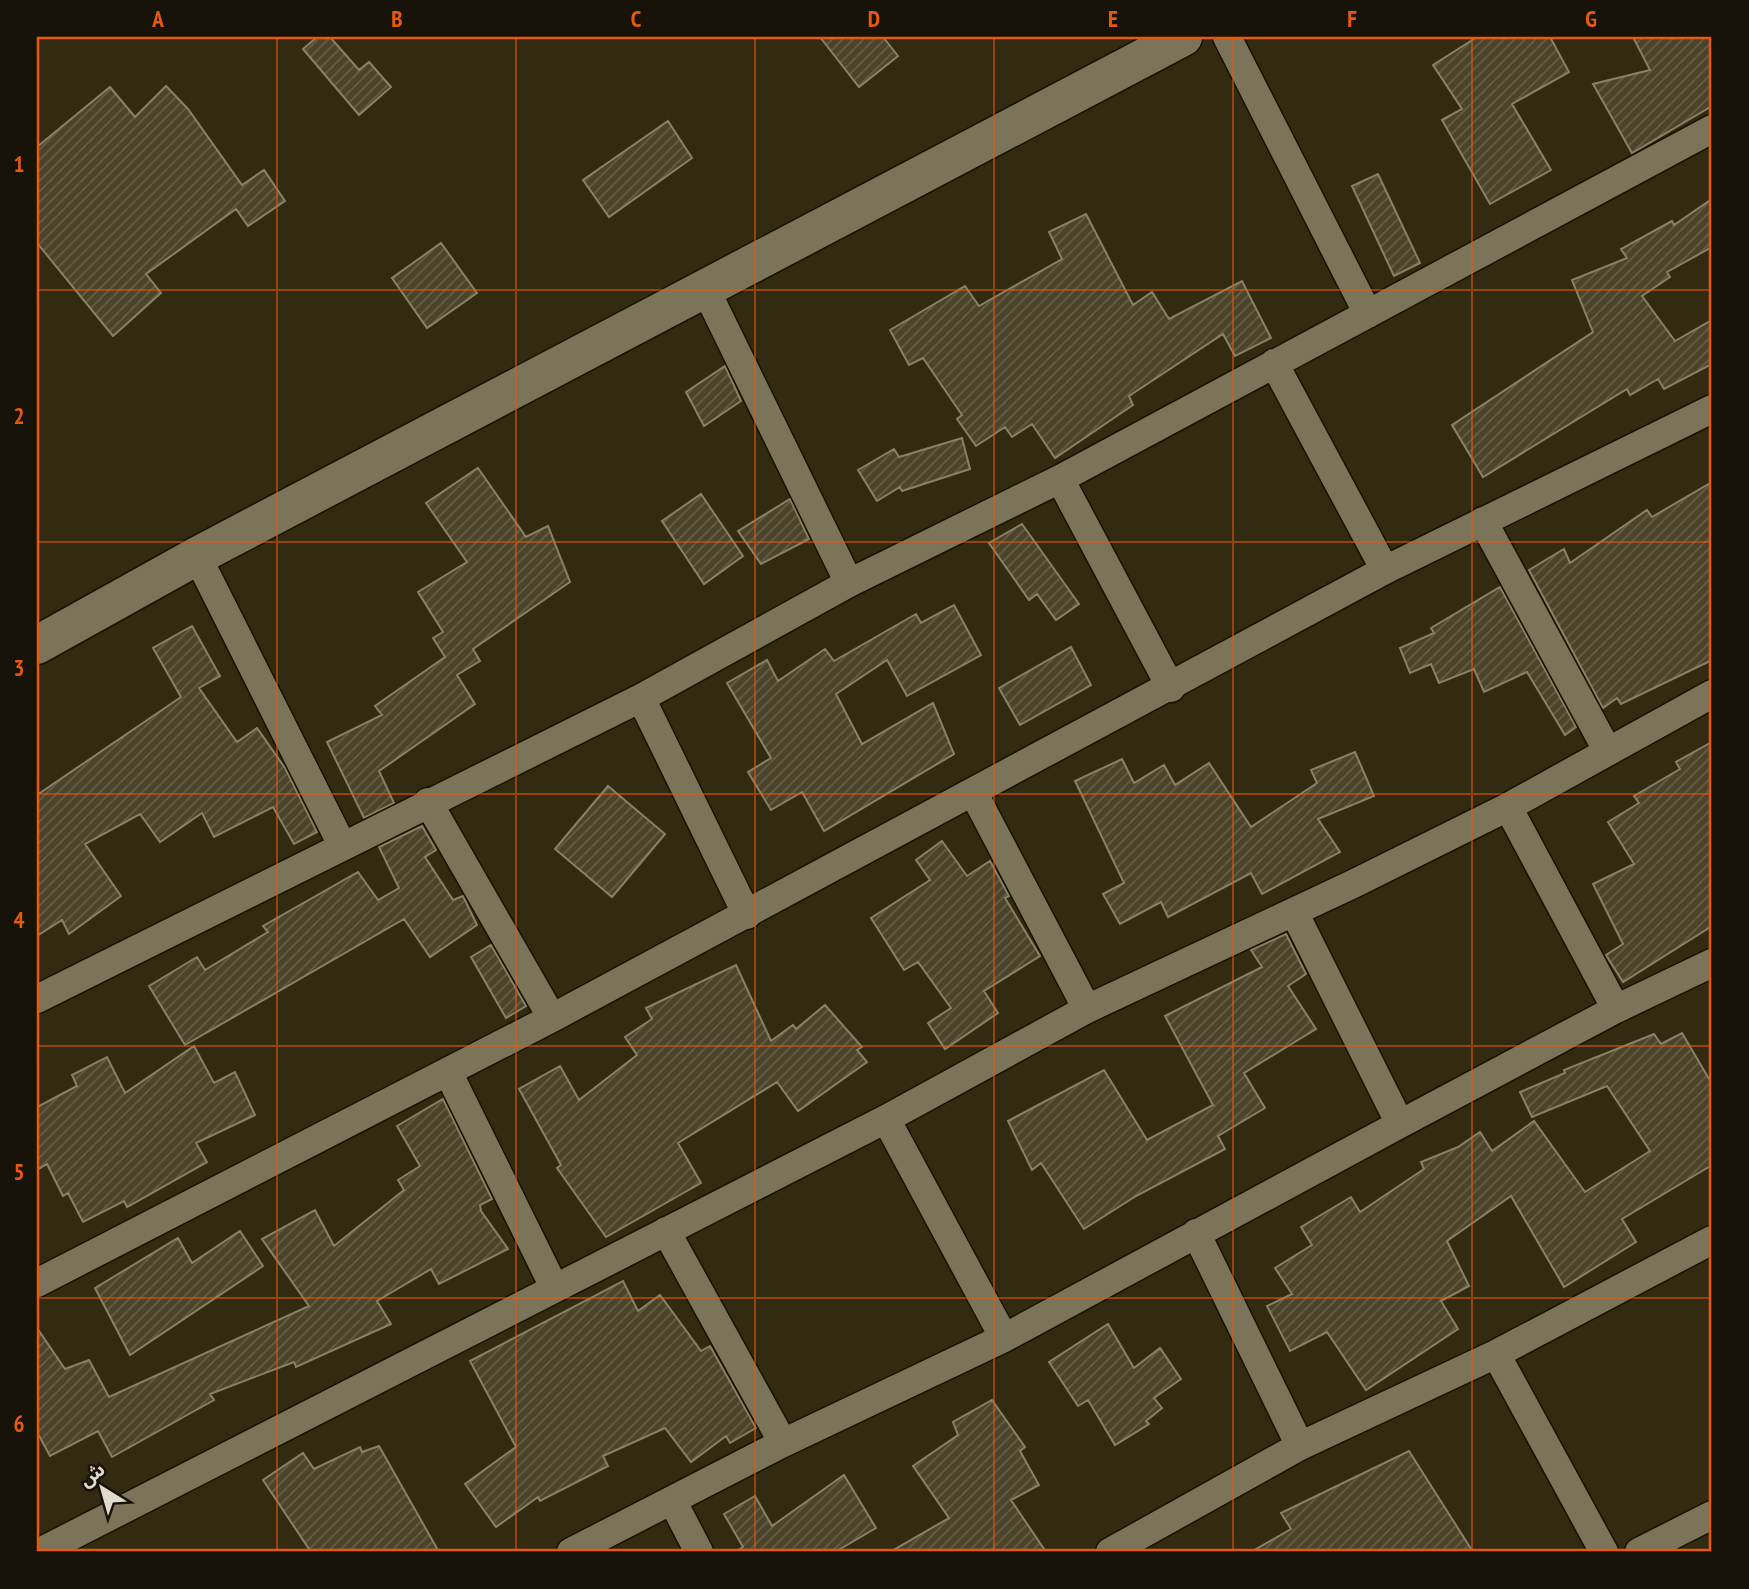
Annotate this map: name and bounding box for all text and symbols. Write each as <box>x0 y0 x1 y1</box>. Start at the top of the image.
text: A <box>151 4 164 33</box>
text: B <box>391 4 403 33</box>
text: C <box>631 4 642 33</box>
text: D <box>868 4 880 33</box>
text: E <box>1108 4 1118 33</box>
text: F <box>1347 4 1357 33</box>
text: G <box>1585 4 1597 33</box>
text: 1 <box>14 149 25 178</box>
text: 2 <box>14 401 25 430</box>
text: 3 <box>14 653 25 682</box>
text: 4 <box>14 905 25 934</box>
text: 5 <box>14 1157 25 1186</box>
text: 6 <box>14 1409 25 1438</box>
north arrow <box>66 1452 136 1522</box>
text: ش <box>74 1457 109 1492</box>

